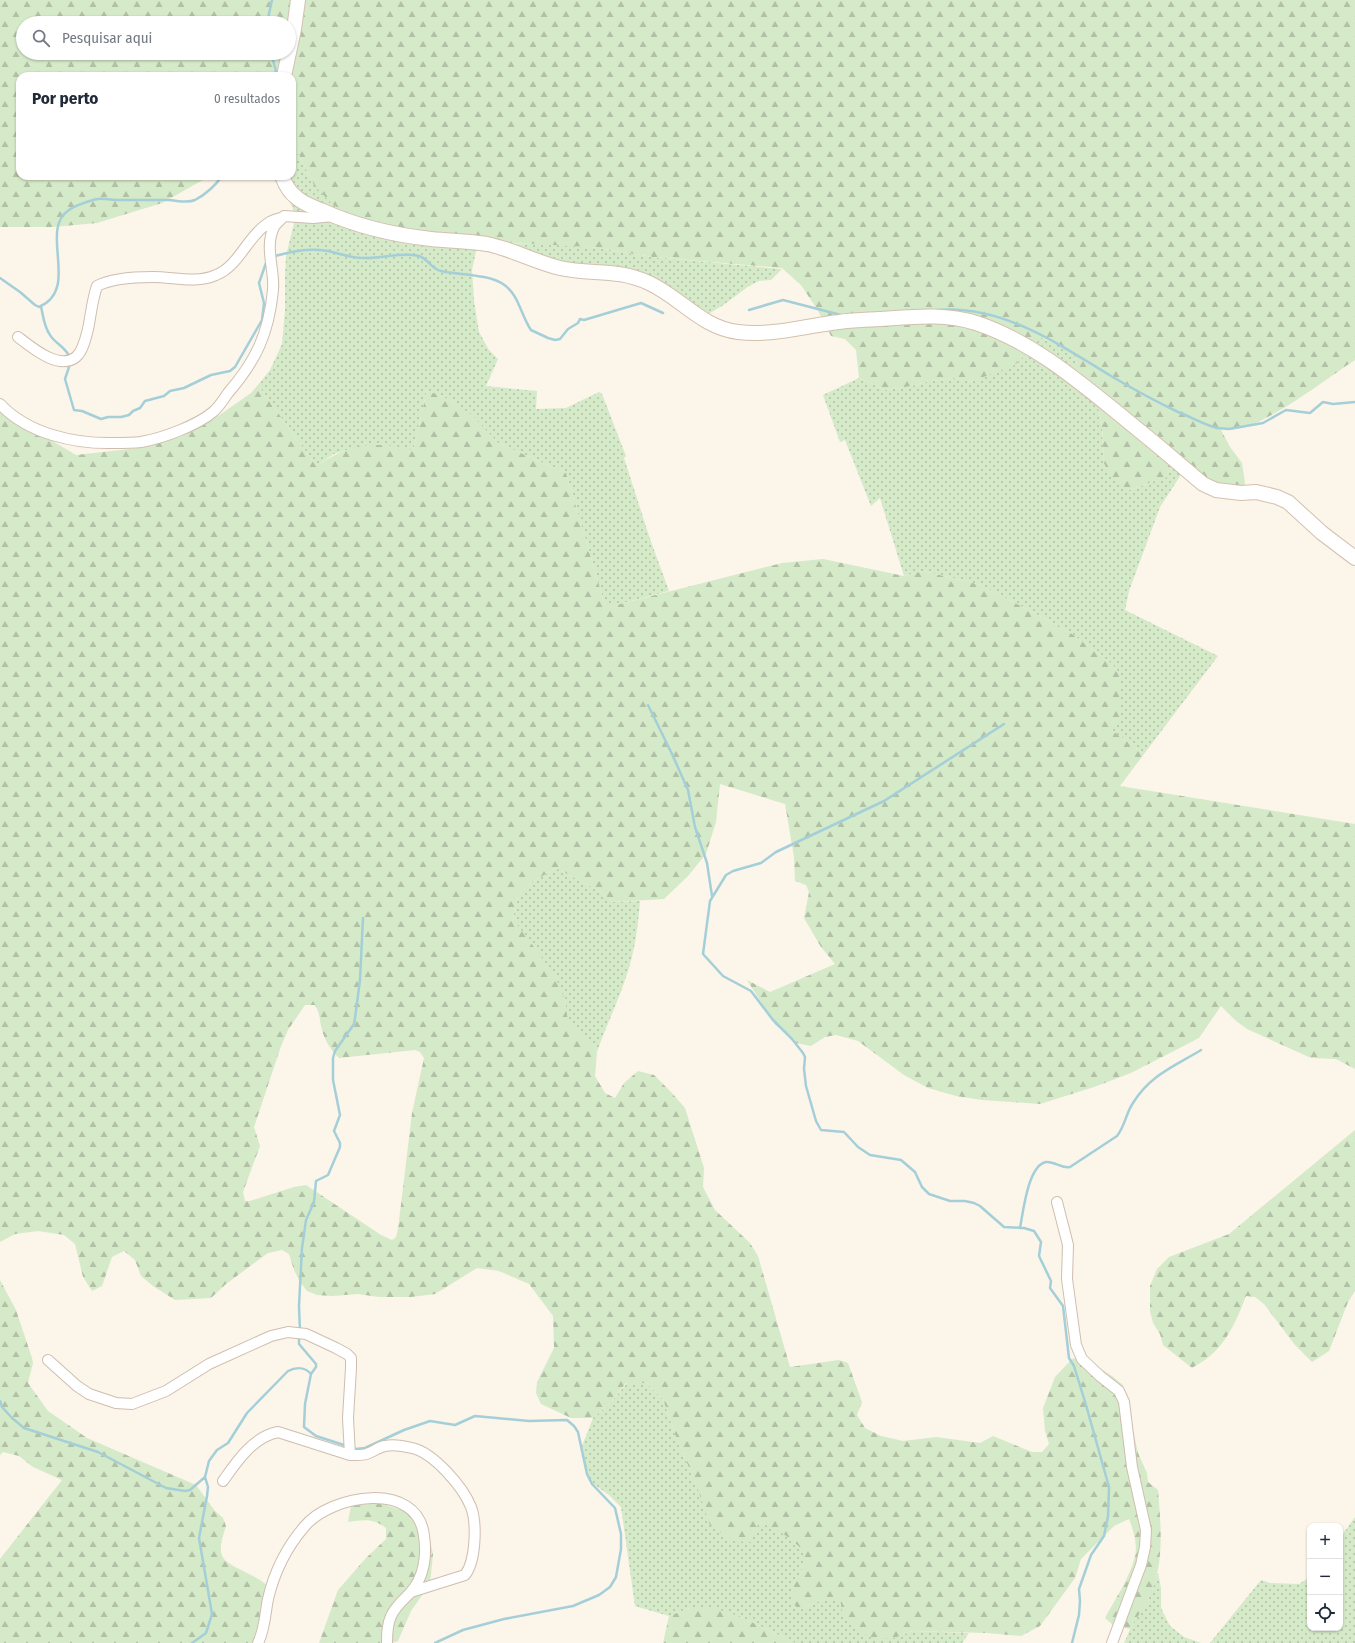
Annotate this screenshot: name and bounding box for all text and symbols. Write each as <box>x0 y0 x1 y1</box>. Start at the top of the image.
search box <box>16 16 296 60</box>
icon: search <box>30 27 52 49</box>
text: Pesquisar aqui <box>62 29 152 47</box>
text: Por perto <box>32 88 98 109</box>
text: 0 resultados <box>214 91 280 106</box>
map controls <box>1307 1523 1343 1631</box>
button: + <box>1307 1523 1343 1559</box>
button: − <box>1307 1559 1343 1595</box>
button: locate <box>1307 1595 1343 1631</box>

